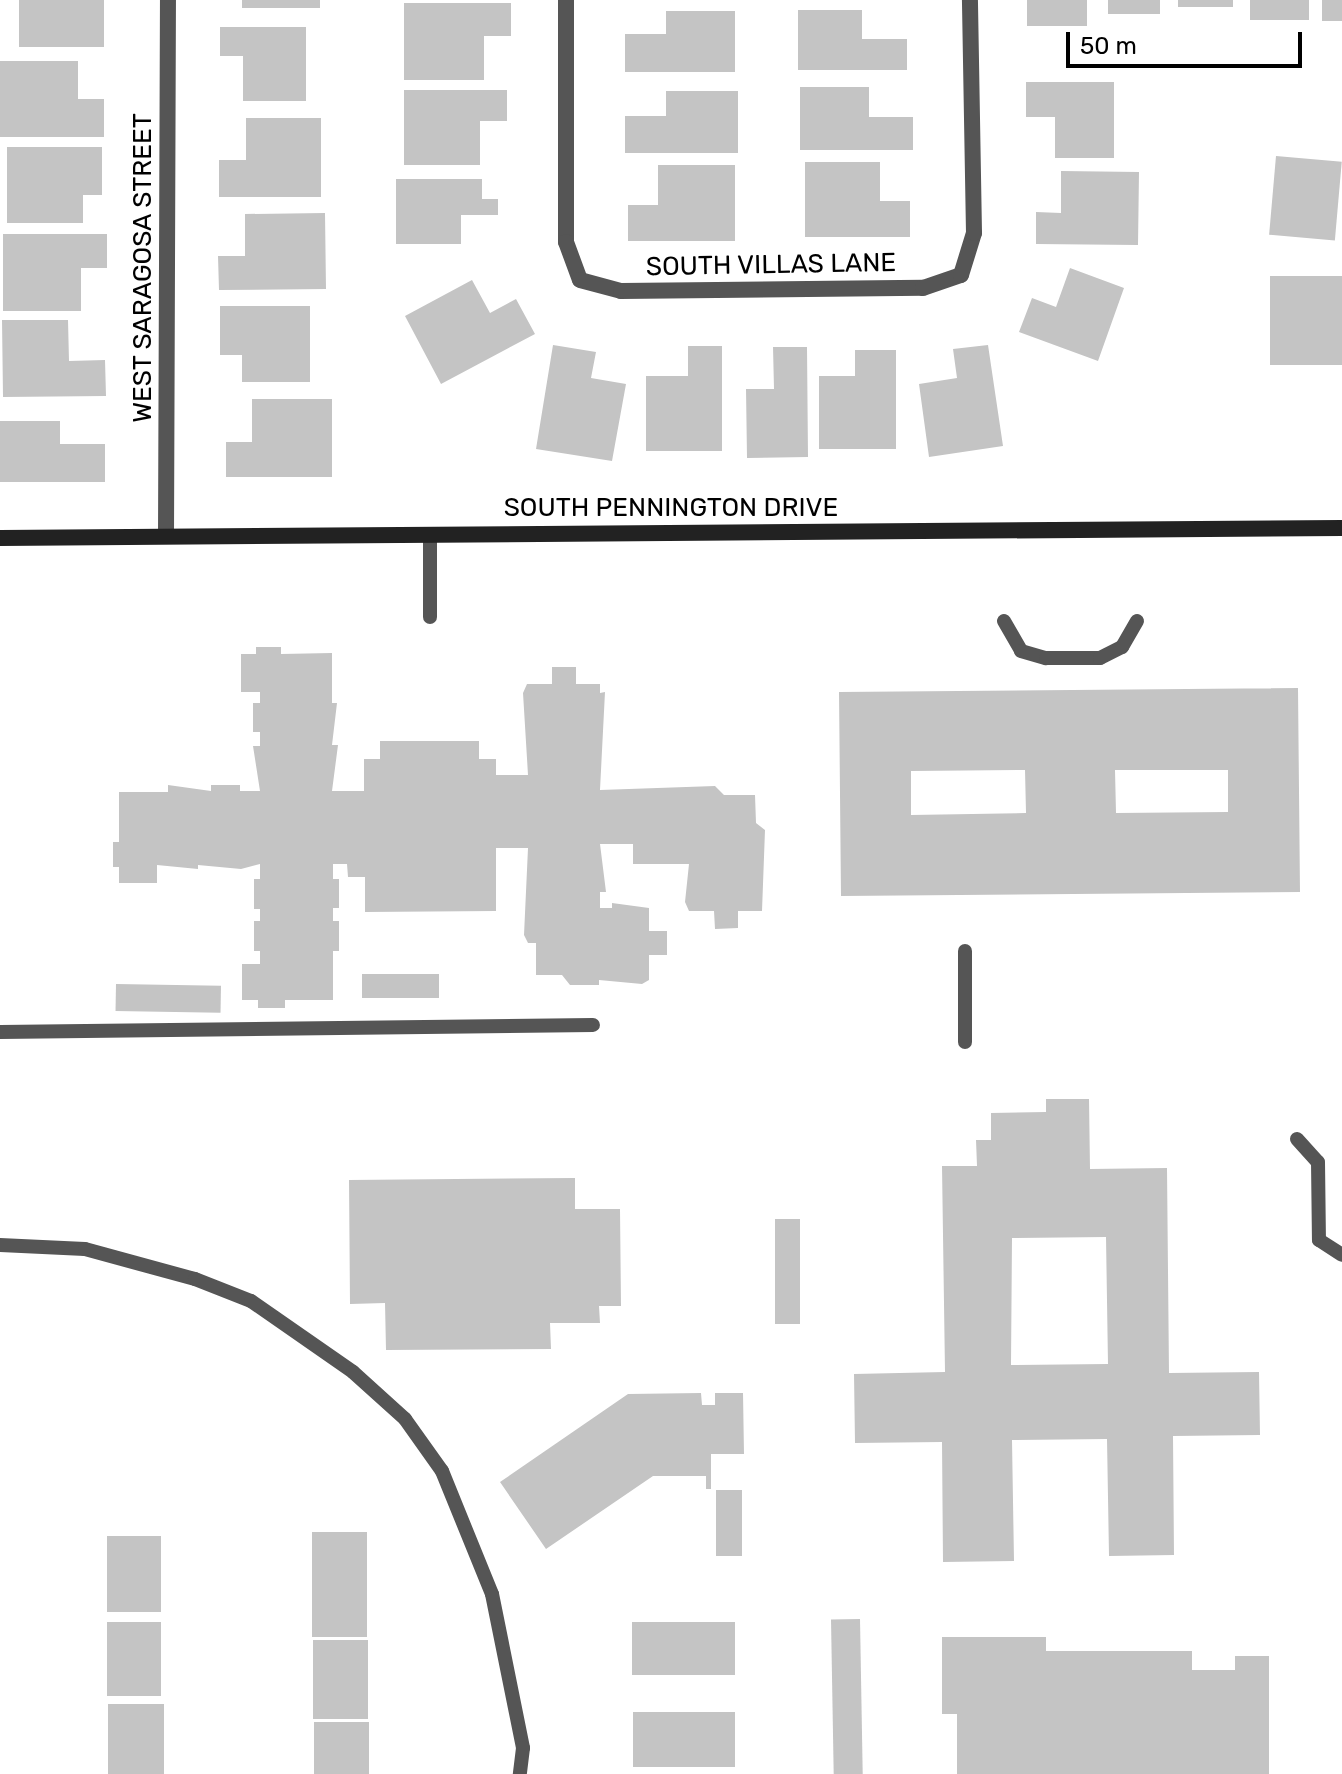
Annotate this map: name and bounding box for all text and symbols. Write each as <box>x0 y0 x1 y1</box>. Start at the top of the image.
scale bar <box>1070 16 1306 66</box>
text: 50 m <box>1080 32 1137 60</box>
street label: WEST SARAGOSA STREET <box>127 112 159 424</box>
street label: SOUTH VILLAS LANE <box>645 247 897 283</box>
street label: SOUTH PENNINGTON DRIVE <box>504 492 838 524</box>

